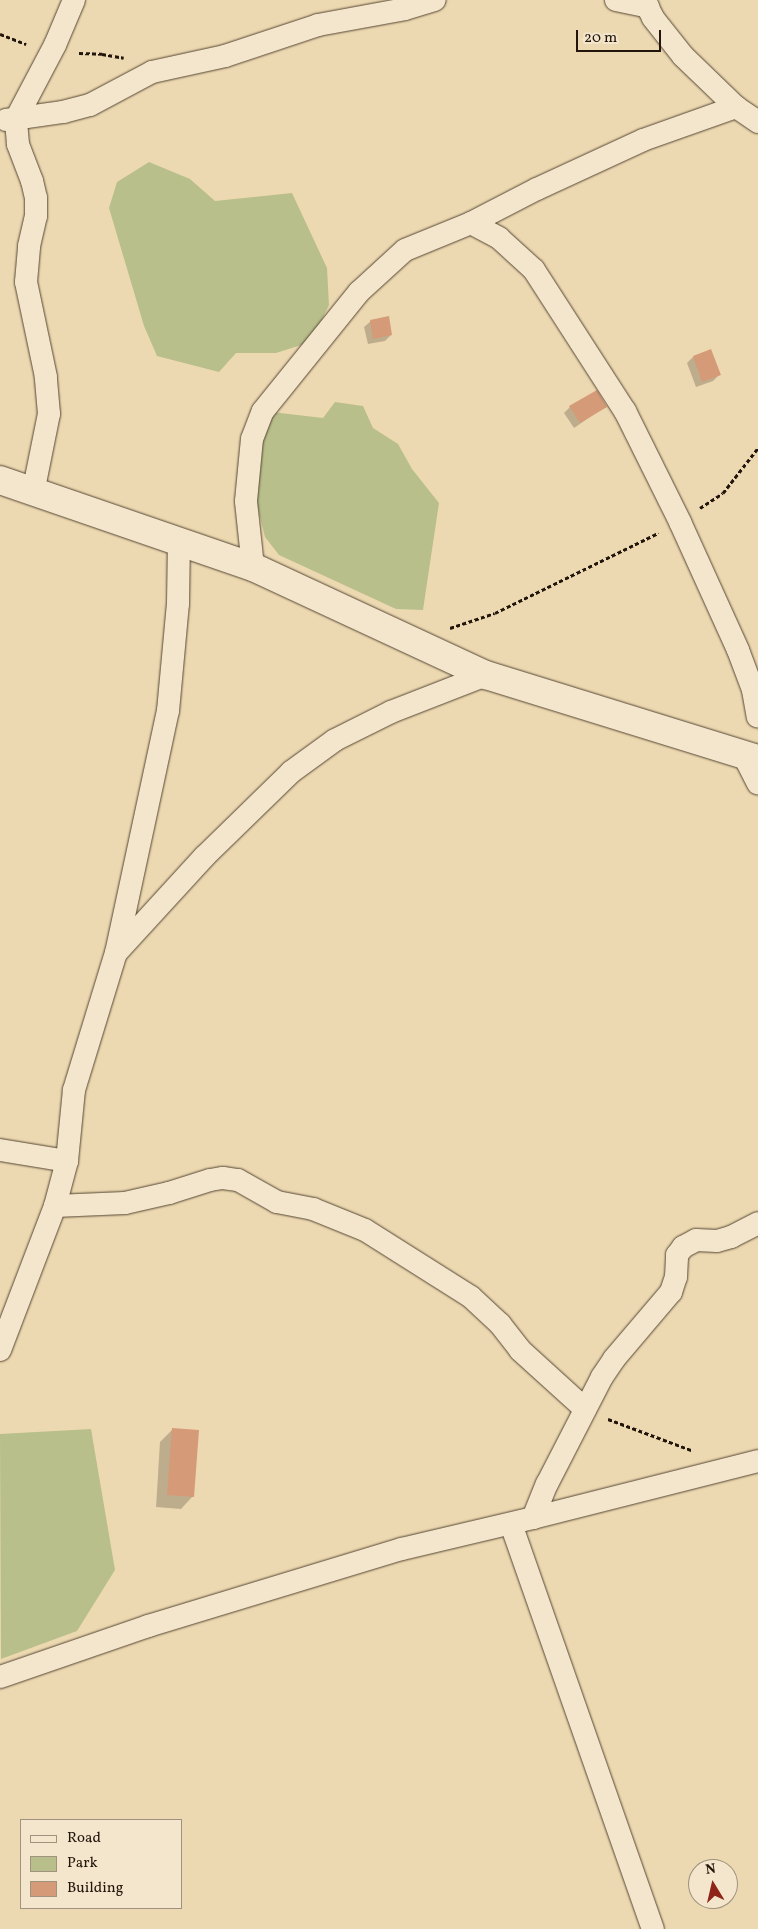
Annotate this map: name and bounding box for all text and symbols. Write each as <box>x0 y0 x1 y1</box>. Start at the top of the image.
scale bar <box>578 20 663 52</box>
text: 20 m <box>584 28 617 49</box>
legend <box>20 1819 182 1909</box>
text: Road <box>67 1828 101 1849</box>
text: Park <box>67 1853 98 1874</box>
north arrow <box>688 1859 738 1909</box>
text: N <box>704 1860 717 1880</box>
text: Building <box>67 1878 123 1899</box>

